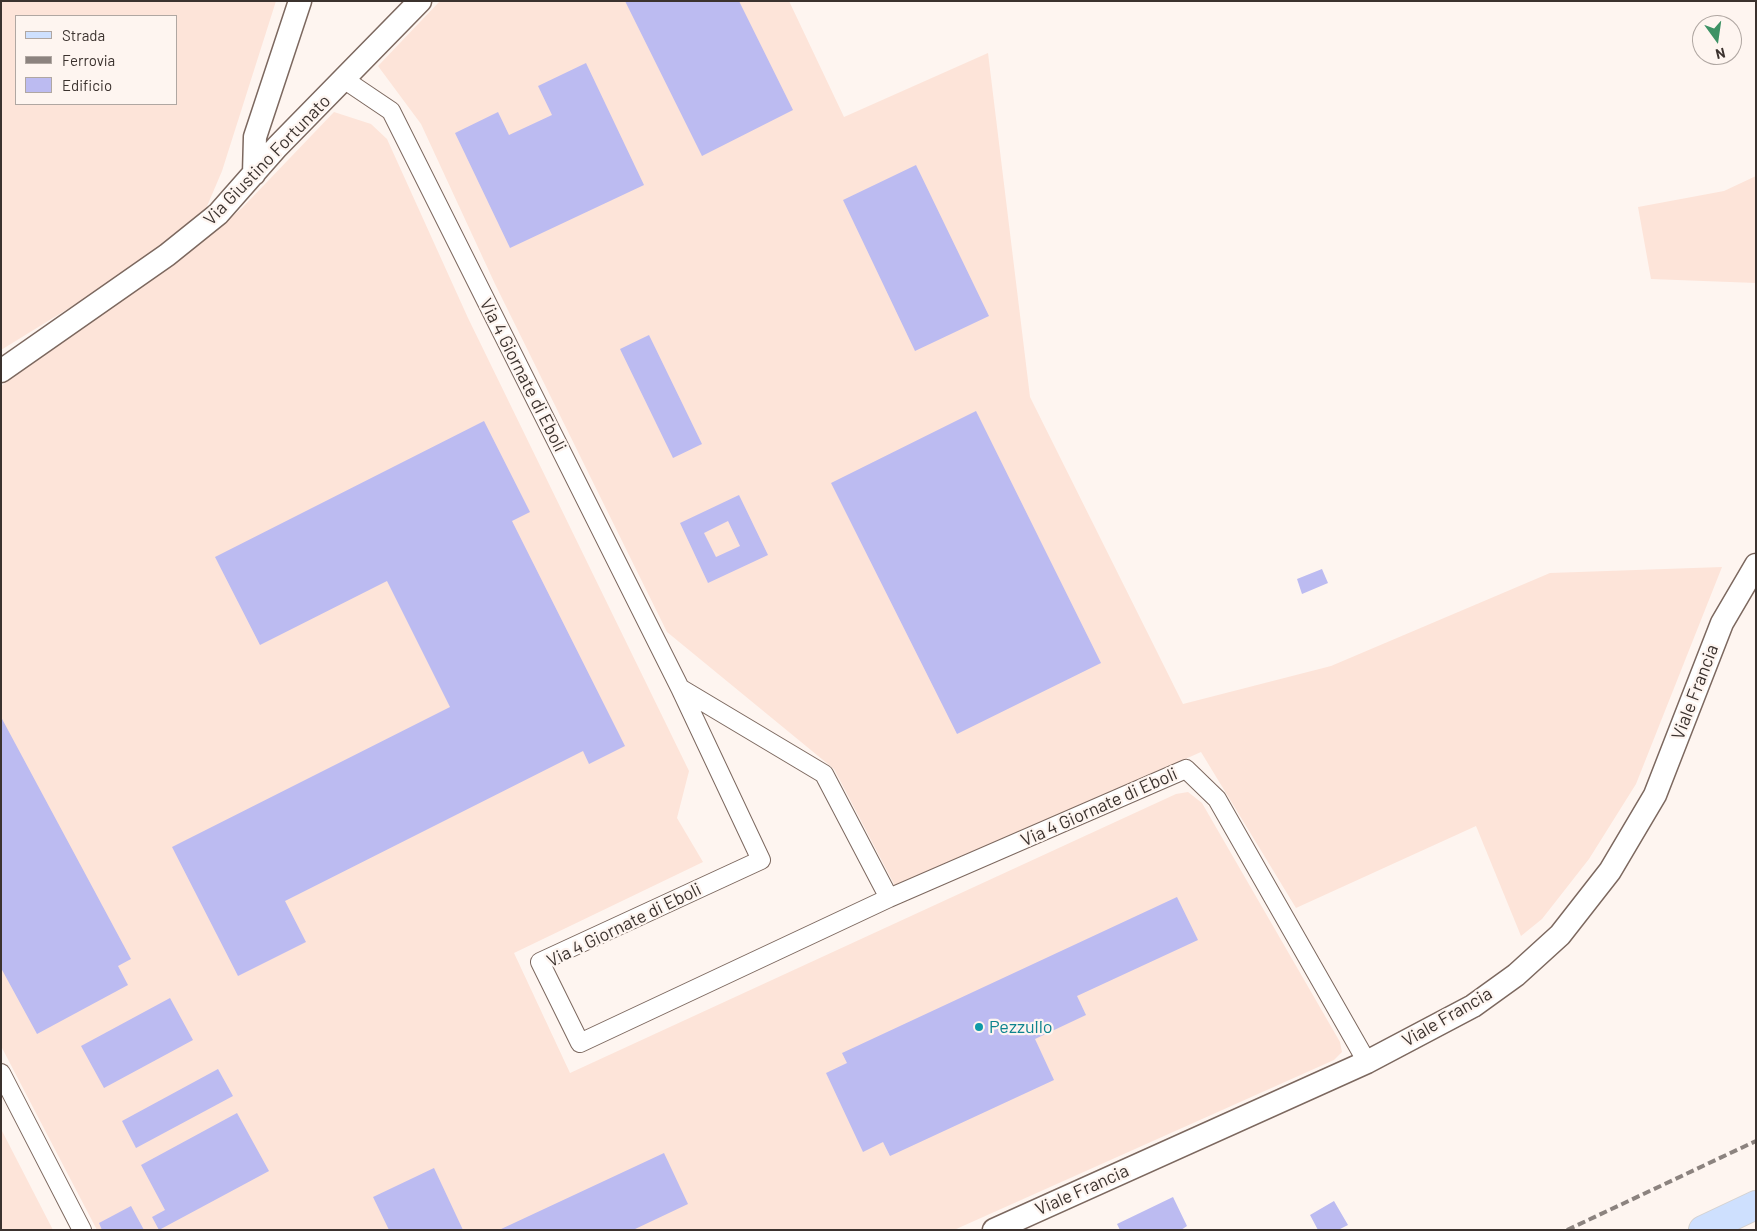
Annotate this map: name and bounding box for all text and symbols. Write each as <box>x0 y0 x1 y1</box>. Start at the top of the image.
legend <box>15 15 178 105</box>
north arrow <box>1692 15 1742 65</box>
text: Strada <box>62 26 105 44</box>
text: N <box>1714 45 1727 63</box>
text: Ferrovia <box>62 51 115 69</box>
text: Edificio <box>62 76 112 94</box>
street label: Via Giustino Fortunato <box>199 90 335 230</box>
street label: Via 4 Giornate di Eboli <box>475 295 571 455</box>
street label: Viale Francia <box>1667 641 1723 743</box>
street label: Via 4 Giornate di Eboli <box>1017 763 1181 851</box>
street label: Via 4 Giornate di Eboli <box>543 878 705 972</box>
street label: Viale Francia <box>1398 983 1496 1051</box>
place label: Pezzullo <box>989 1016 1053 1038</box>
marker: Pezzullo <box>973 1021 985 1033</box>
street label: Viale Francia <box>1032 1160 1132 1220</box>

